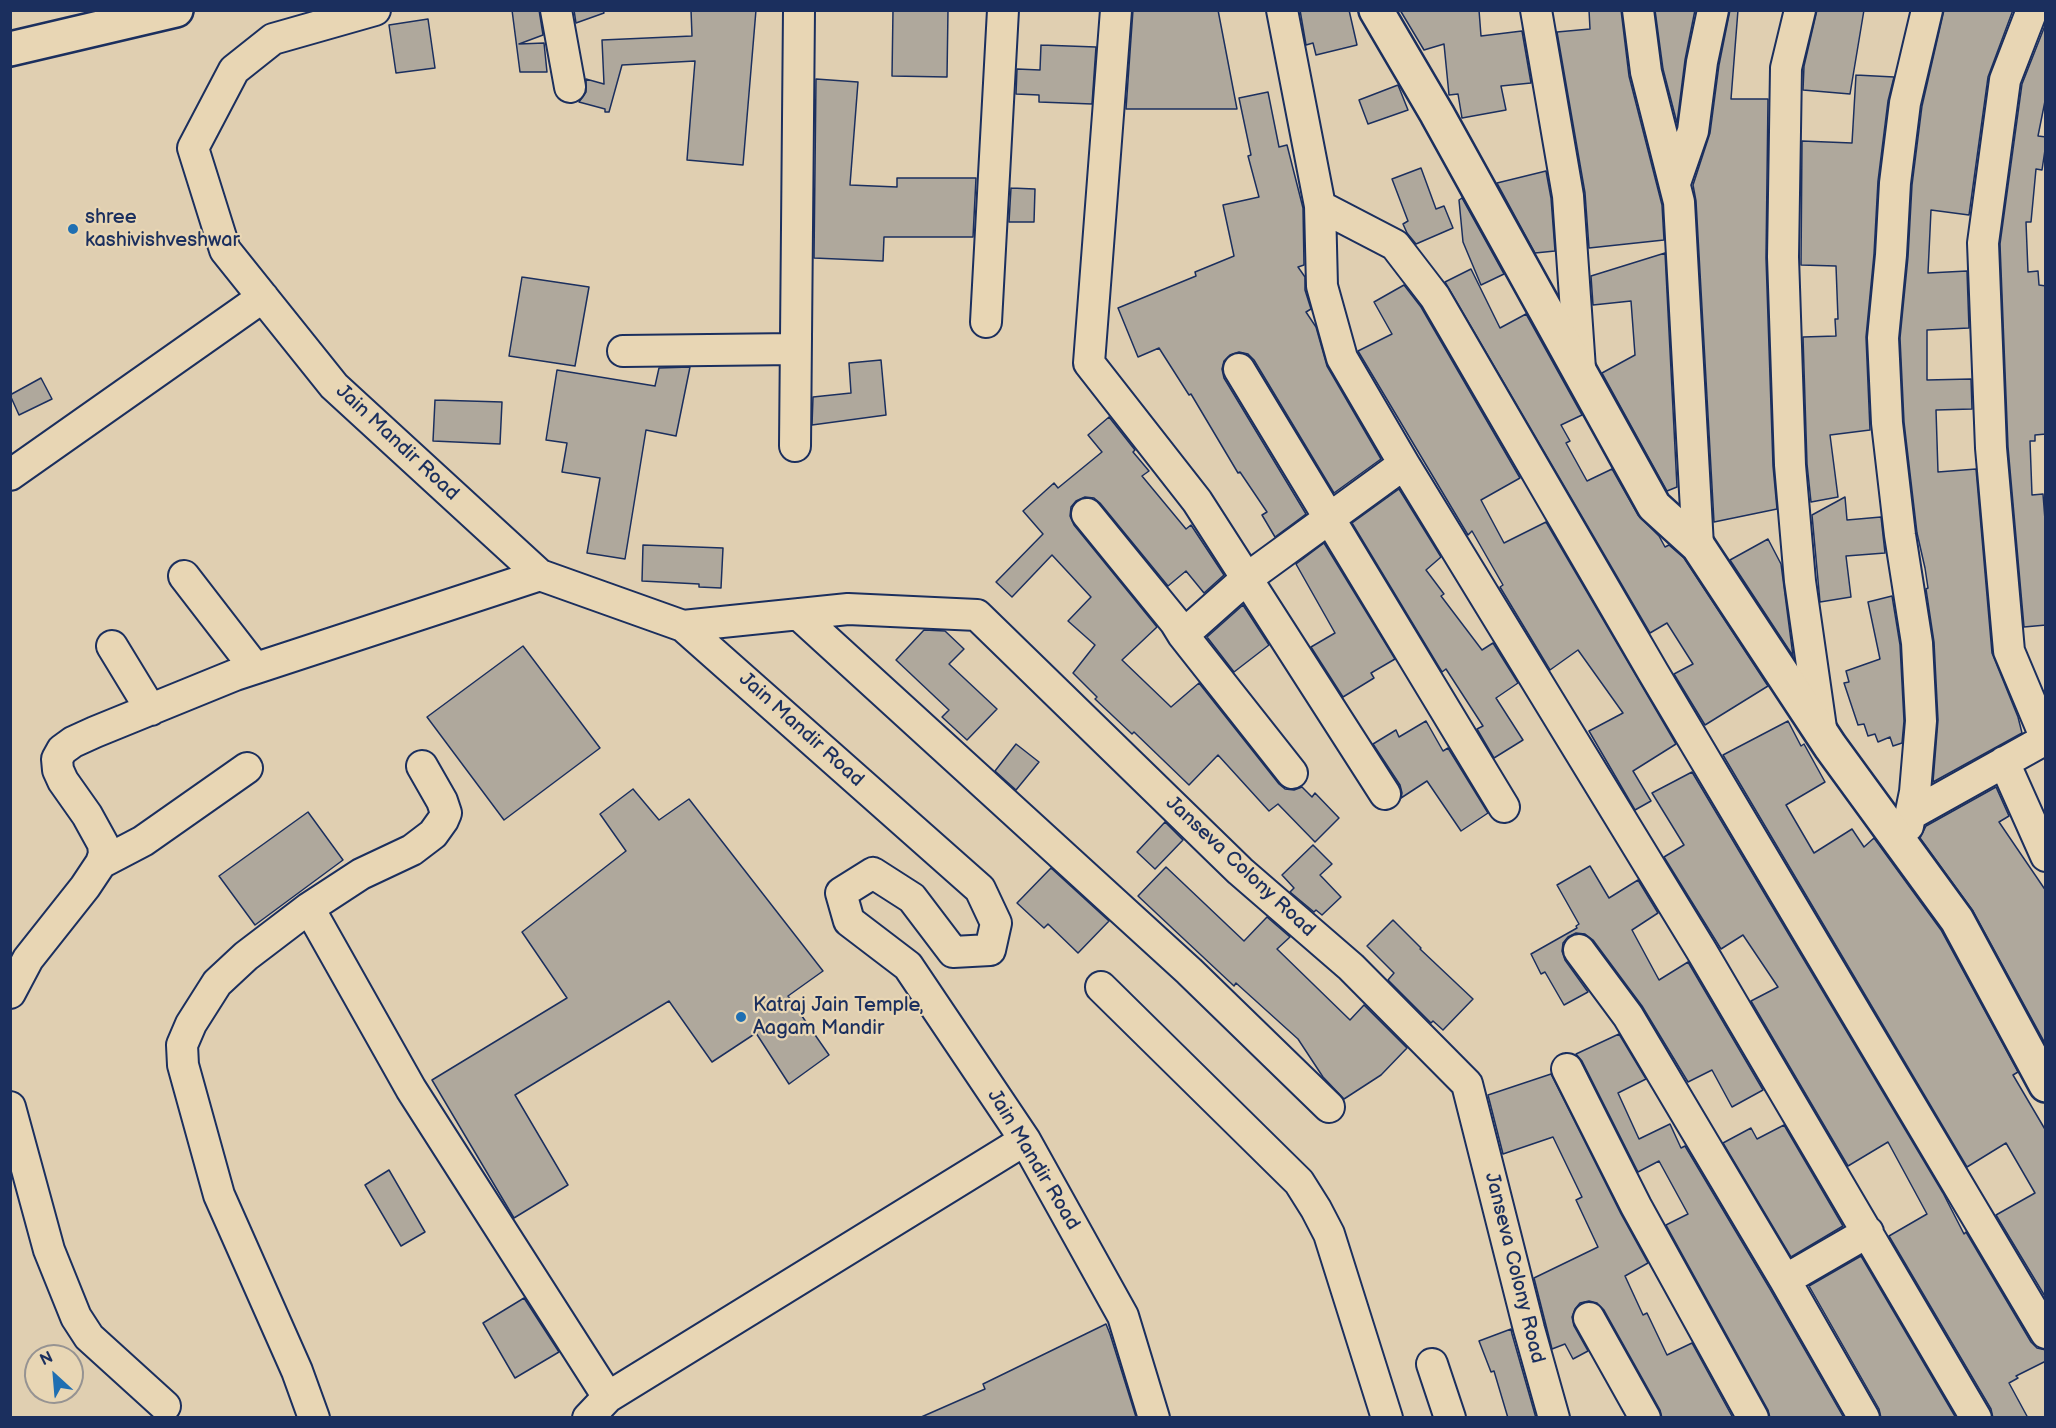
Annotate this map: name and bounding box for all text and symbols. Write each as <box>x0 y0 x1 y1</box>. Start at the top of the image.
place label: shree kashivishveshwar <box>85 206 240 253</box>
marker: shree kashivishveshwar <box>66 222 80 236</box>
street label: Jain Mandir Road <box>330 380 464 506</box>
street label: Jain Mandir Road <box>734 668 868 792</box>
street label: Janseva Colony Road <box>1160 791 1320 943</box>
place label: Katraj Jain Temple, Aagam Mandir <box>753 994 923 1041</box>
marker: Katraj Jain Temple, Aagam Mandir <box>734 1010 748 1024</box>
street label: Jain Mandir Road <box>982 1085 1084 1235</box>
street label: Janseva Colony Road <box>1479 1170 1549 1366</box>
north arrow <box>24 1344 84 1404</box>
text: N <box>37 1348 56 1370</box>

